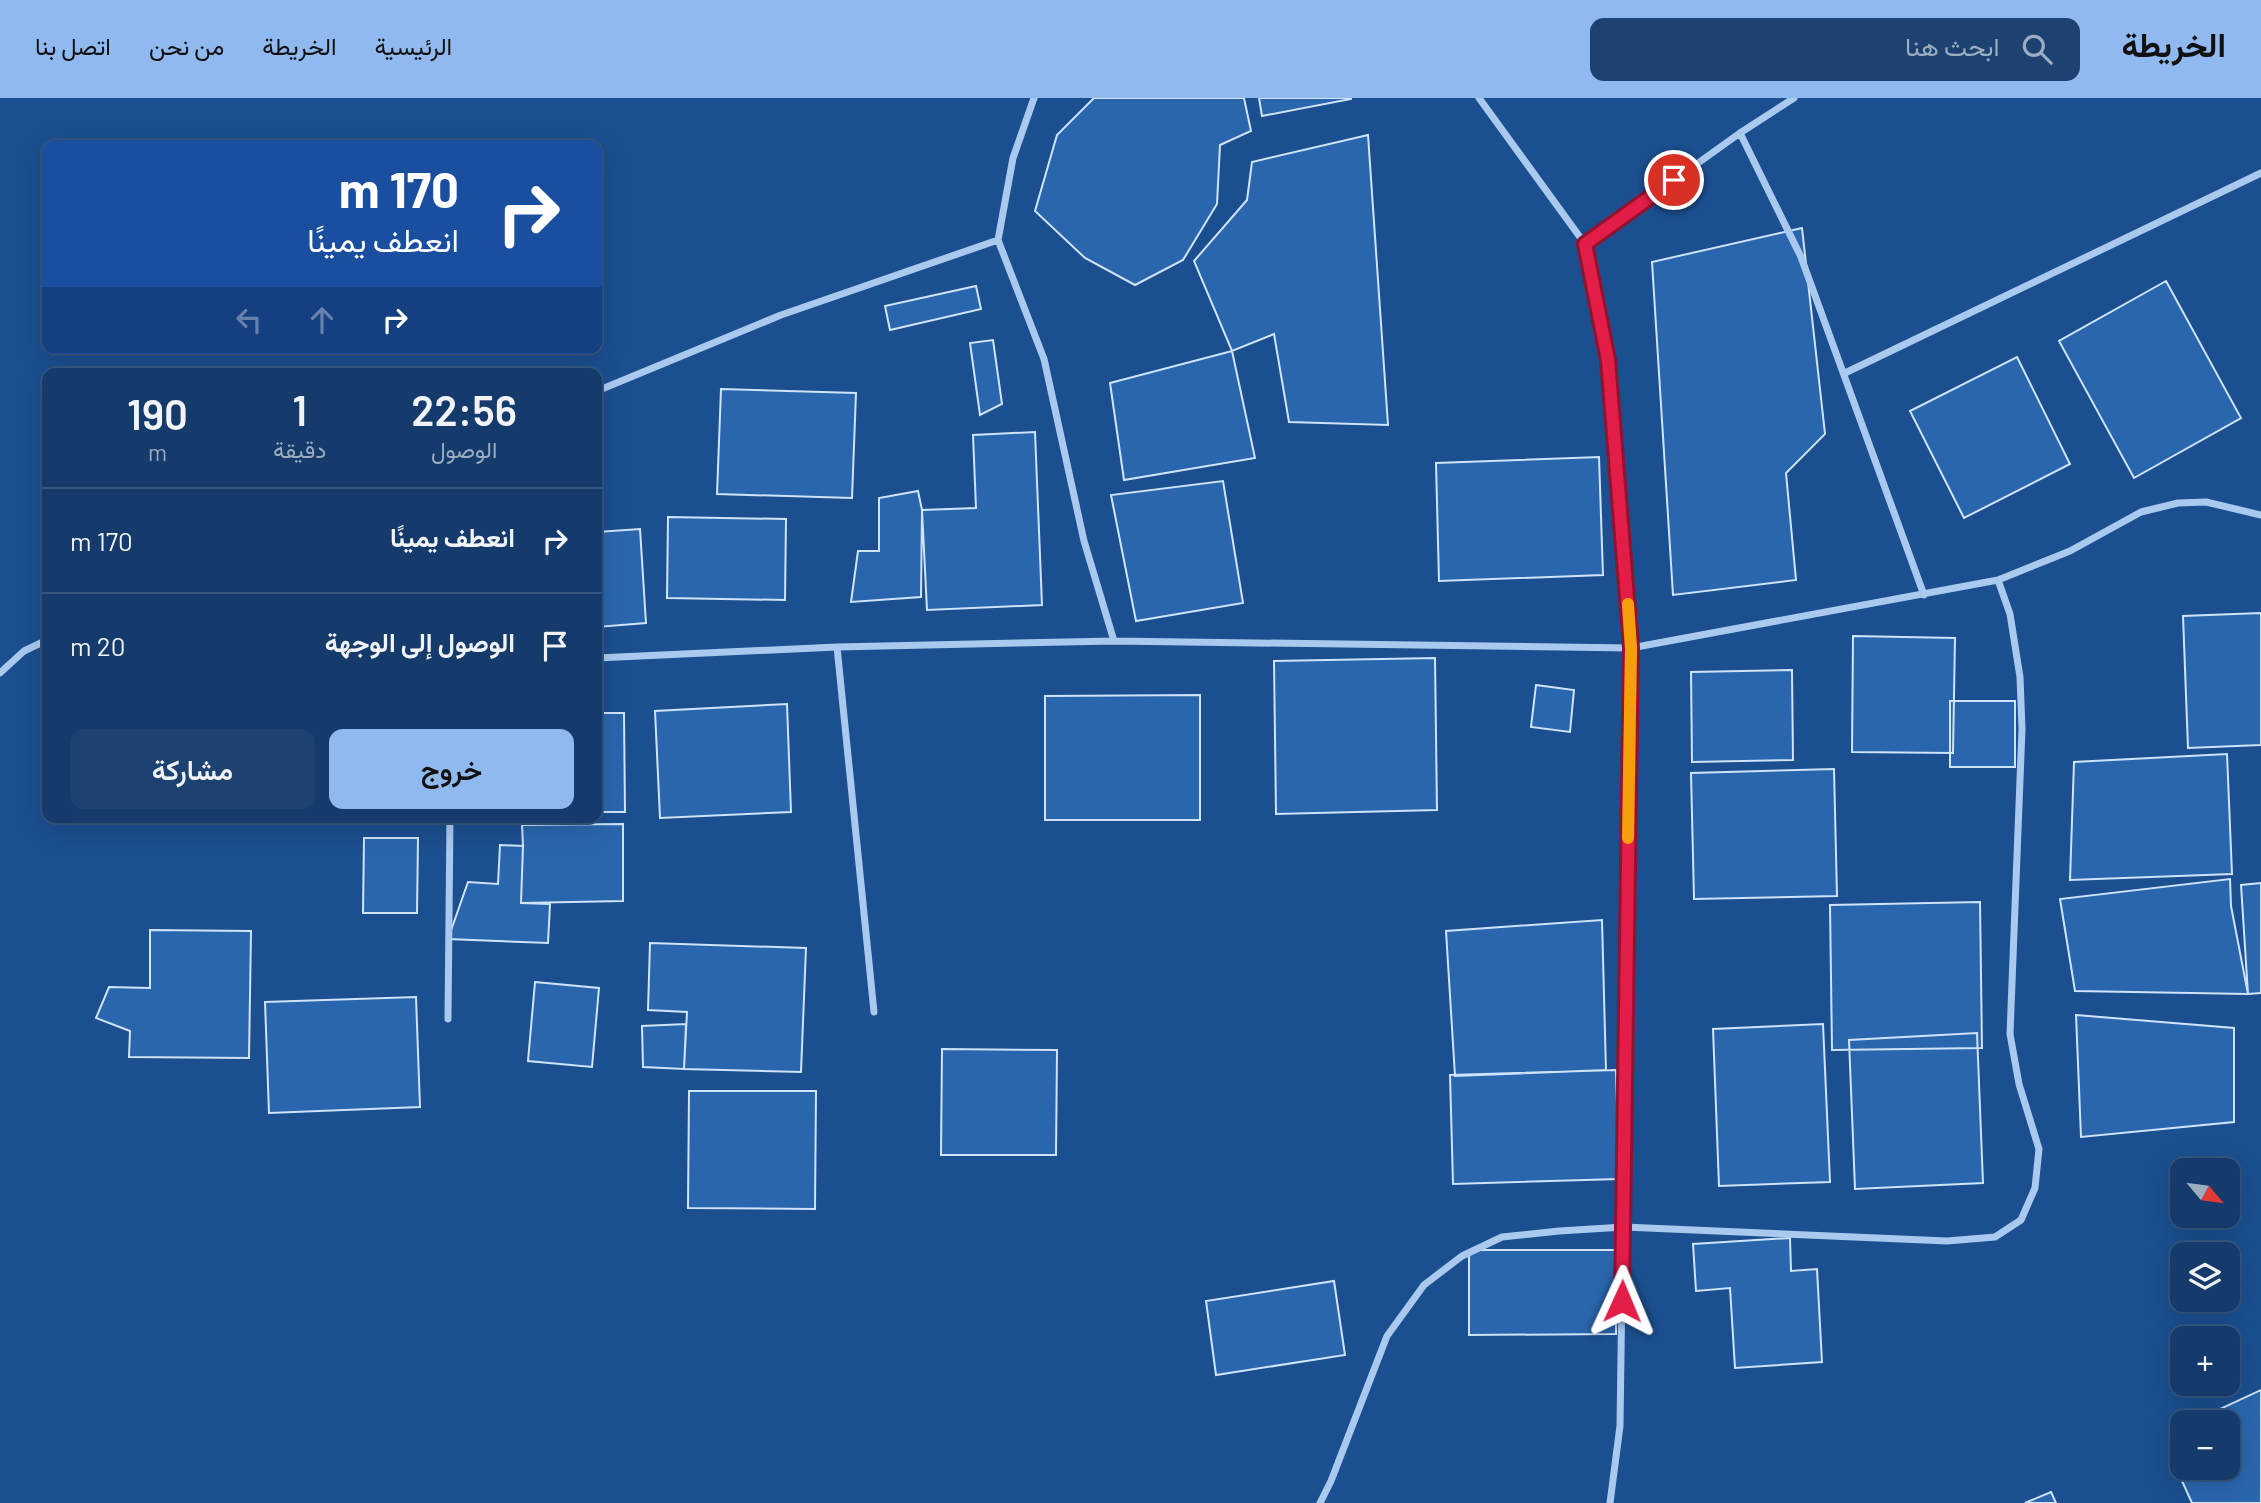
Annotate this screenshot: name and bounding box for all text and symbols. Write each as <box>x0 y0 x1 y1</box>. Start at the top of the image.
search box <box>1590 18 2080 81</box>
text: الخريطة <box>2122 24 2226 64</box>
text: ابحث هنا <box>1905 30 2000 61</box>
icon: search <box>2018 30 2056 68</box>
text: اتصل بنا <box>35 31 111 60</box>
text: من نحن <box>149 31 224 60</box>
text: الخريطة <box>262 31 337 60</box>
text: الرئيسية <box>375 31 452 60</box>
pin <box>1644 150 1704 210</box>
text: 170 m <box>339 159 459 218</box>
icon: arrive <box>1655 161 1693 199</box>
icon: right <box>483 168 574 259</box>
text: انعطف يمينًا <box>307 220 459 258</box>
icon: left <box>230 301 268 339</box>
icon: ahead <box>303 301 341 339</box>
icon: right <box>376 301 414 339</box>
text: 1 <box>292 384 307 434</box>
text: 22:56 <box>411 384 517 434</box>
text: 190 <box>127 388 188 438</box>
text: دقيقة <box>273 435 326 463</box>
text: الوصول <box>431 435 497 463</box>
text: m <box>148 438 167 466</box>
text: انعطف يمينًا <box>390 521 515 552</box>
icon: right <box>536 522 574 560</box>
text: 170 m <box>70 525 133 556</box>
text: الوصول إلى الوجهة <box>325 626 515 657</box>
icon: arrive <box>536 627 574 665</box>
text: 20 m <box>70 630 125 661</box>
button: مشاركة <box>70 729 315 809</box>
button: خروج <box>329 729 574 809</box>
north arrow <box>2170 1158 2240 1228</box>
map controls <box>2170 1158 2240 1480</box>
button: layers <box>2170 1242 2240 1312</box>
position arrow <box>1585 1264 1659 1338</box>
button: + <box>2170 1326 2240 1396</box>
button: − <box>2170 1410 2240 1480</box>

